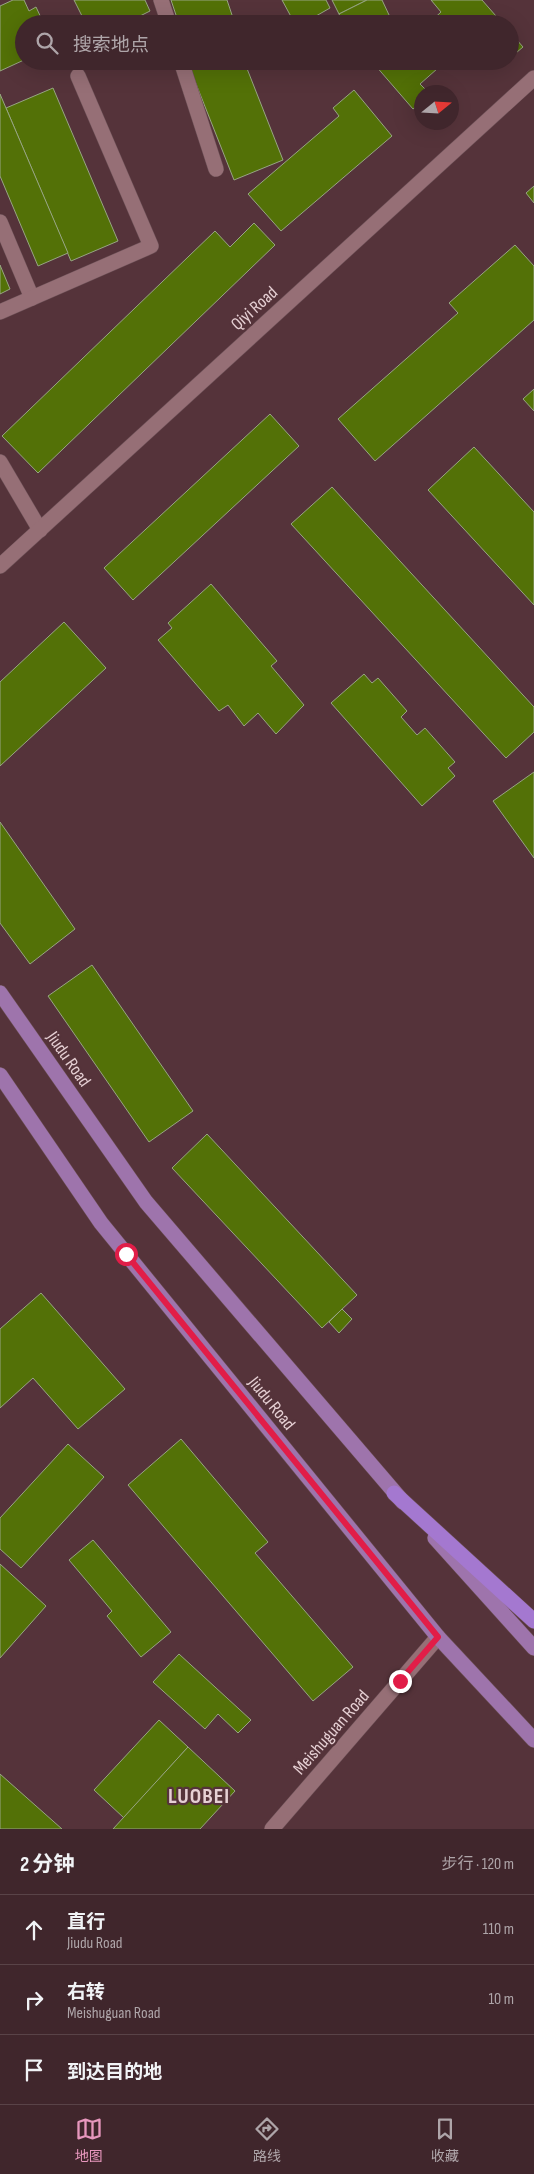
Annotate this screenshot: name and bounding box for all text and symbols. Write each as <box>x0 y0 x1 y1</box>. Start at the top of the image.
search box <box>15 15 519 70</box>
icon: search <box>33 29 61 57</box>
text: 搜索地点 <box>73 34 149 57</box>
north arrow <box>414 85 459 130</box>
street label: Qiyi Road <box>227 282 282 335</box>
street label: Jiudu Road <box>42 1027 95 1091</box>
route start <box>115 1243 138 1266</box>
street label: Jiudu Road <box>243 1372 299 1434</box>
route end <box>389 1670 412 1693</box>
street label: Meishuguan Road <box>289 1686 374 1779</box>
district label: LUOBEI <box>168 1783 230 1810</box>
text: 2 分钟 <box>20 1852 74 1877</box>
text: 步行 · 120 m <box>441 1855 514 1874</box>
text: 直行 <box>67 1911 105 1934</box>
icon: ahead <box>20 1916 48 1944</box>
text: 110 m <box>483 1920 514 1939</box>
text: Jiudu Road <box>67 1934 123 1953</box>
text: 右转 <box>67 1981 105 2004</box>
icon: right <box>20 1986 48 2014</box>
text: 10 m <box>488 1990 514 2009</box>
text: Meishuguan Road <box>67 2004 160 2023</box>
icon: arrive <box>20 2056 48 2084</box>
text: 到达目的地 <box>67 2061 162 2084</box>
tab: 地图 <box>75 2115 103 2165</box>
tab: 路线 <box>253 2115 281 2165</box>
tab: 收藏 <box>431 2115 459 2165</box>

